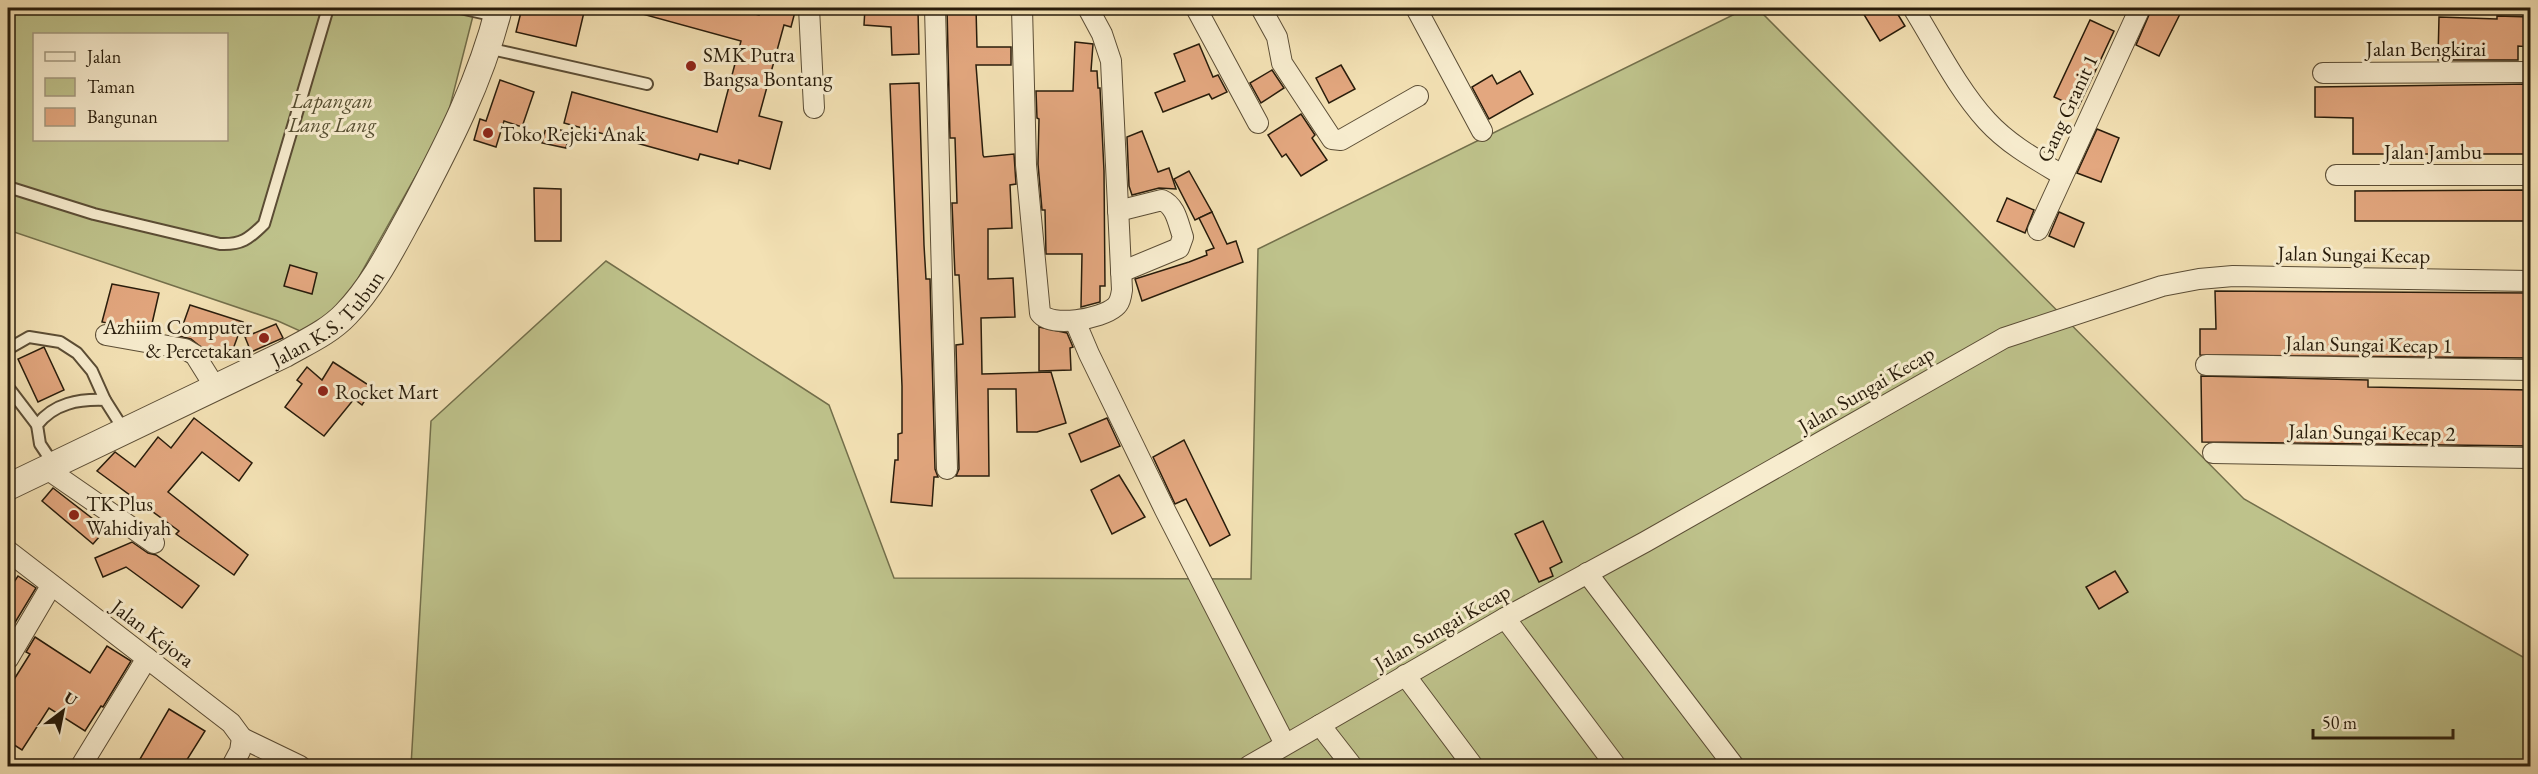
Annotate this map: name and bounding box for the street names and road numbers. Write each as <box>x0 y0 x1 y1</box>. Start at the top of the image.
street label: Jalan Bengkirai <box>2364 35 2486 62</box>
street label: Gang Granit 1 <box>2030 50 2104 166</box>
street label: Jalan Jambu <box>2382 138 2482 165</box>
street label: Jalan Sungai Kecap <box>2275 239 2431 269</box>
street label: Jalan K.S. Tubun <box>264 265 389 373</box>
street label: Jalan Sungai Kecap 1 <box>2283 329 2453 359</box>
street label: Jalan Sungai Kecap <box>1791 339 1939 440</box>
street label: Jalan Sungai Kecap 2 <box>2286 417 2456 447</box>
street label: Jalan Sungai Kecap <box>1367 577 1515 678</box>
street label: Jalan Kejora <box>104 592 200 673</box>

